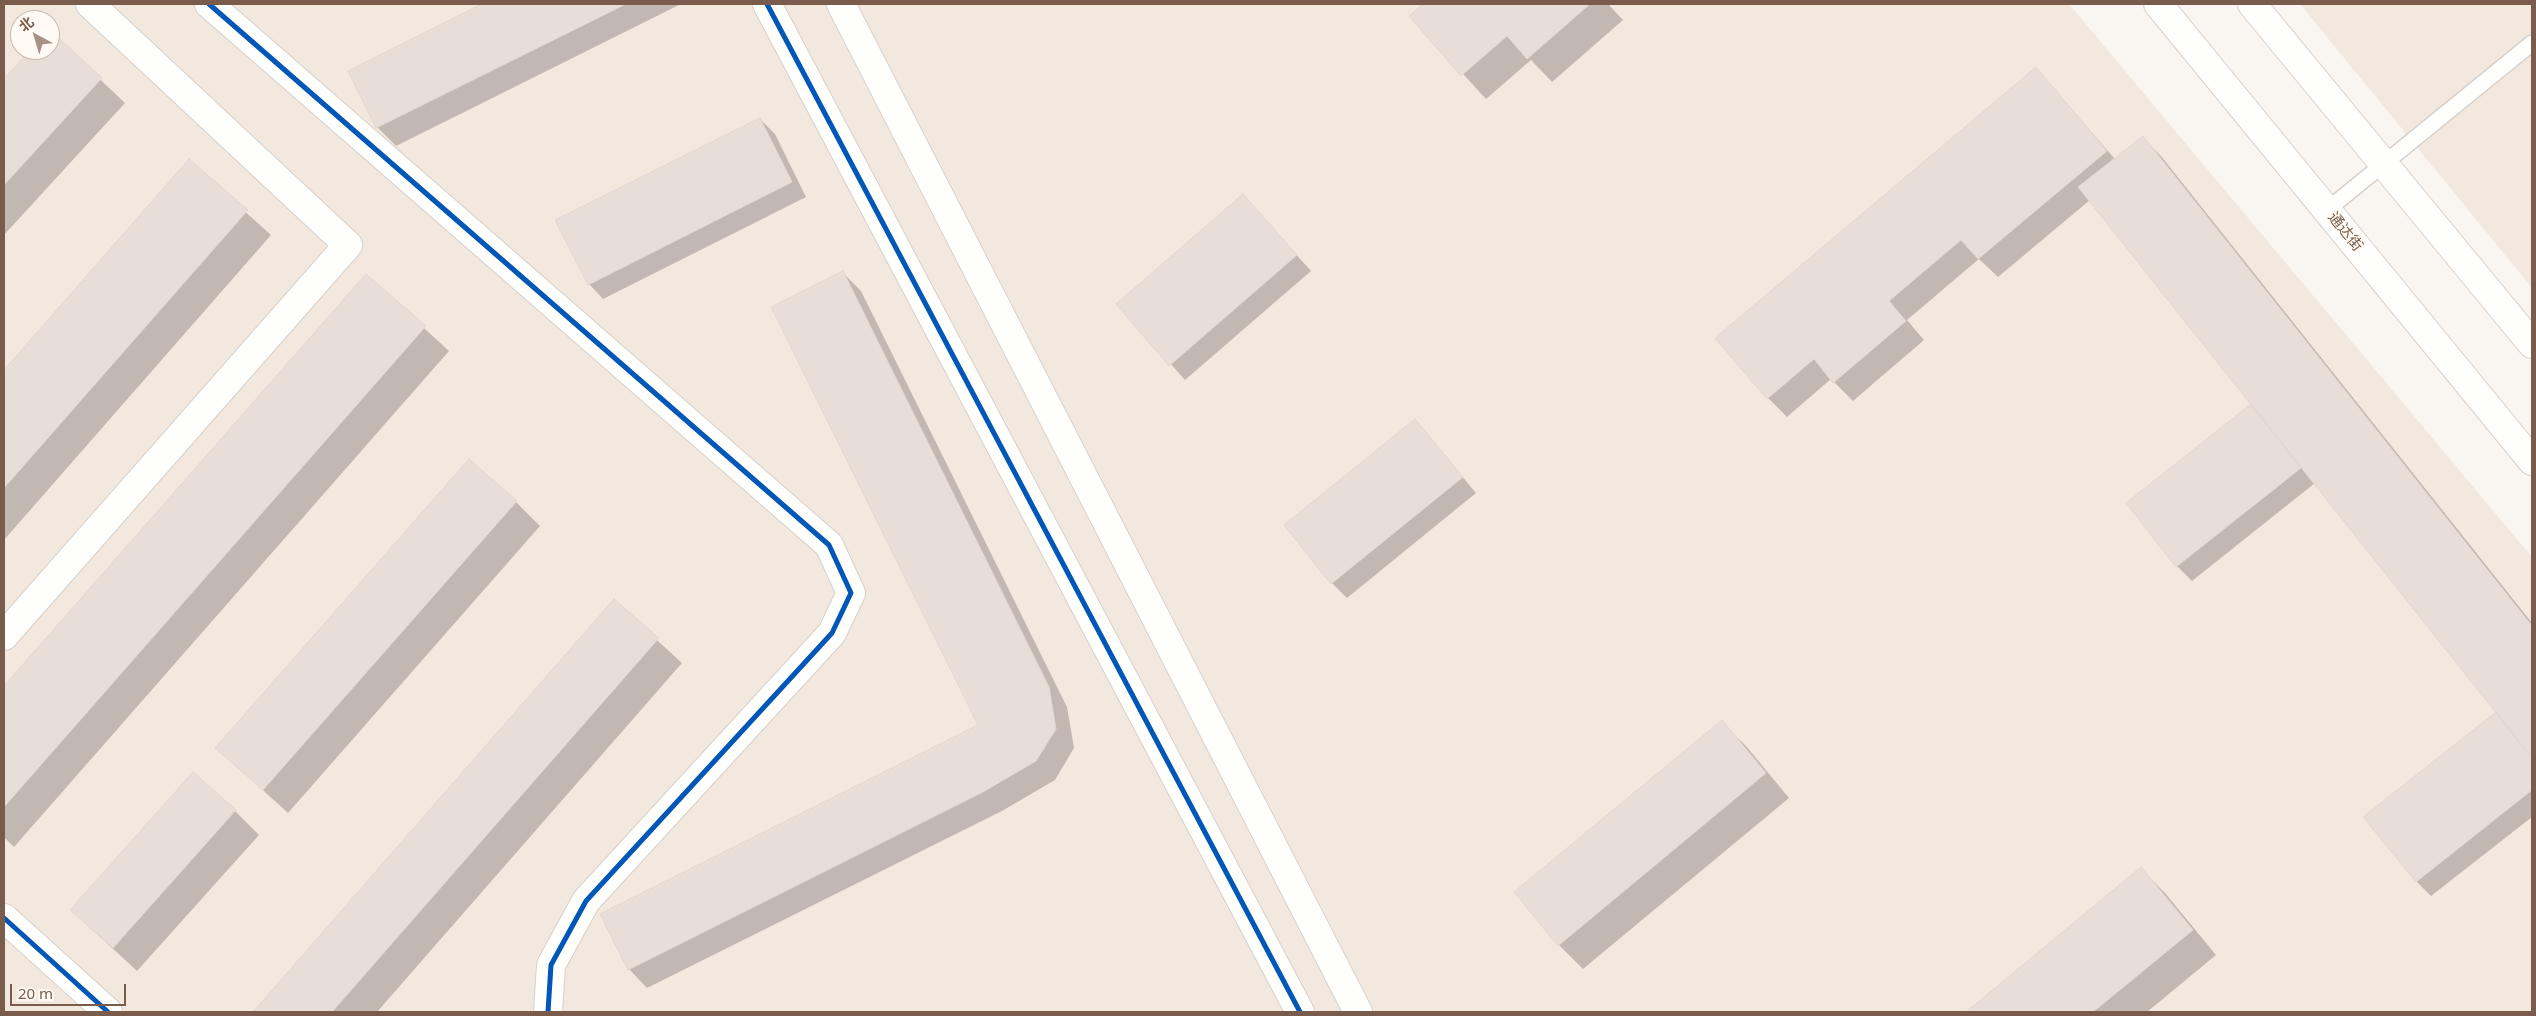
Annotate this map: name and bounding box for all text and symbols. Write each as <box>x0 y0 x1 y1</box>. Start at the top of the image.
north arrow <box>10 10 60 60</box>
text: 北 <box>14 12 37 36</box>
street label: 通达街 <box>2324 209 2366 255</box>
scale bar <box>12 974 129 1006</box>
text: 20 m <box>18 983 53 1003</box>

